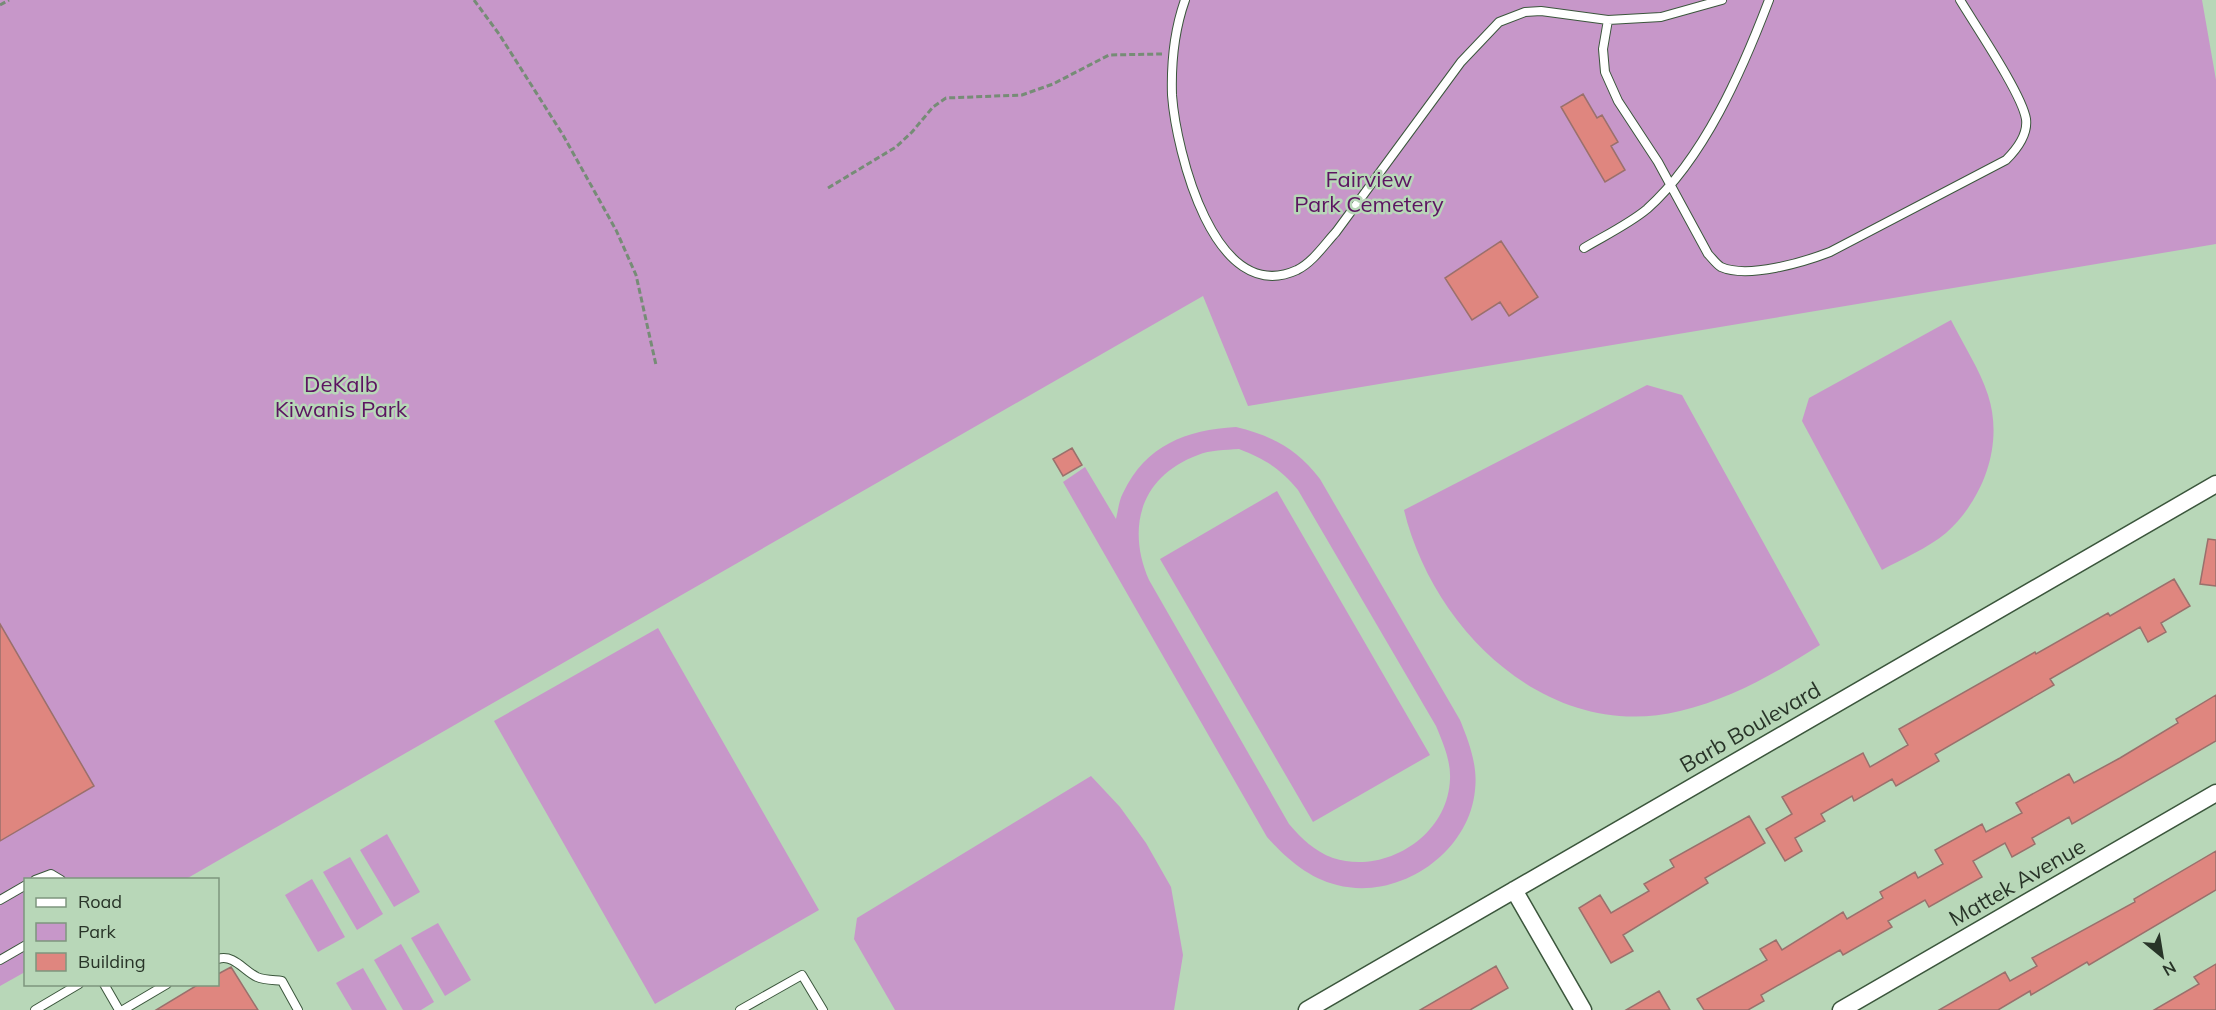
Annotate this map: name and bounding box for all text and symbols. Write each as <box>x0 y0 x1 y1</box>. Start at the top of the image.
park label: Fairview Park Cemetery <box>1294 165 1444 218</box>
park label: DeKalb Kiwanis Park <box>275 370 408 423</box>
street label: Barb Boulevard <box>1675 675 1825 779</box>
street label: Mattek Avenue <box>1944 832 2090 932</box>
legend <box>24 878 219 986</box>
text: Road <box>78 890 122 913</box>
text: Park <box>78 920 117 943</box>
north arrow <box>2132 926 2192 986</box>
text: Building <box>78 950 146 973</box>
text: N <box>2159 957 2180 981</box>

